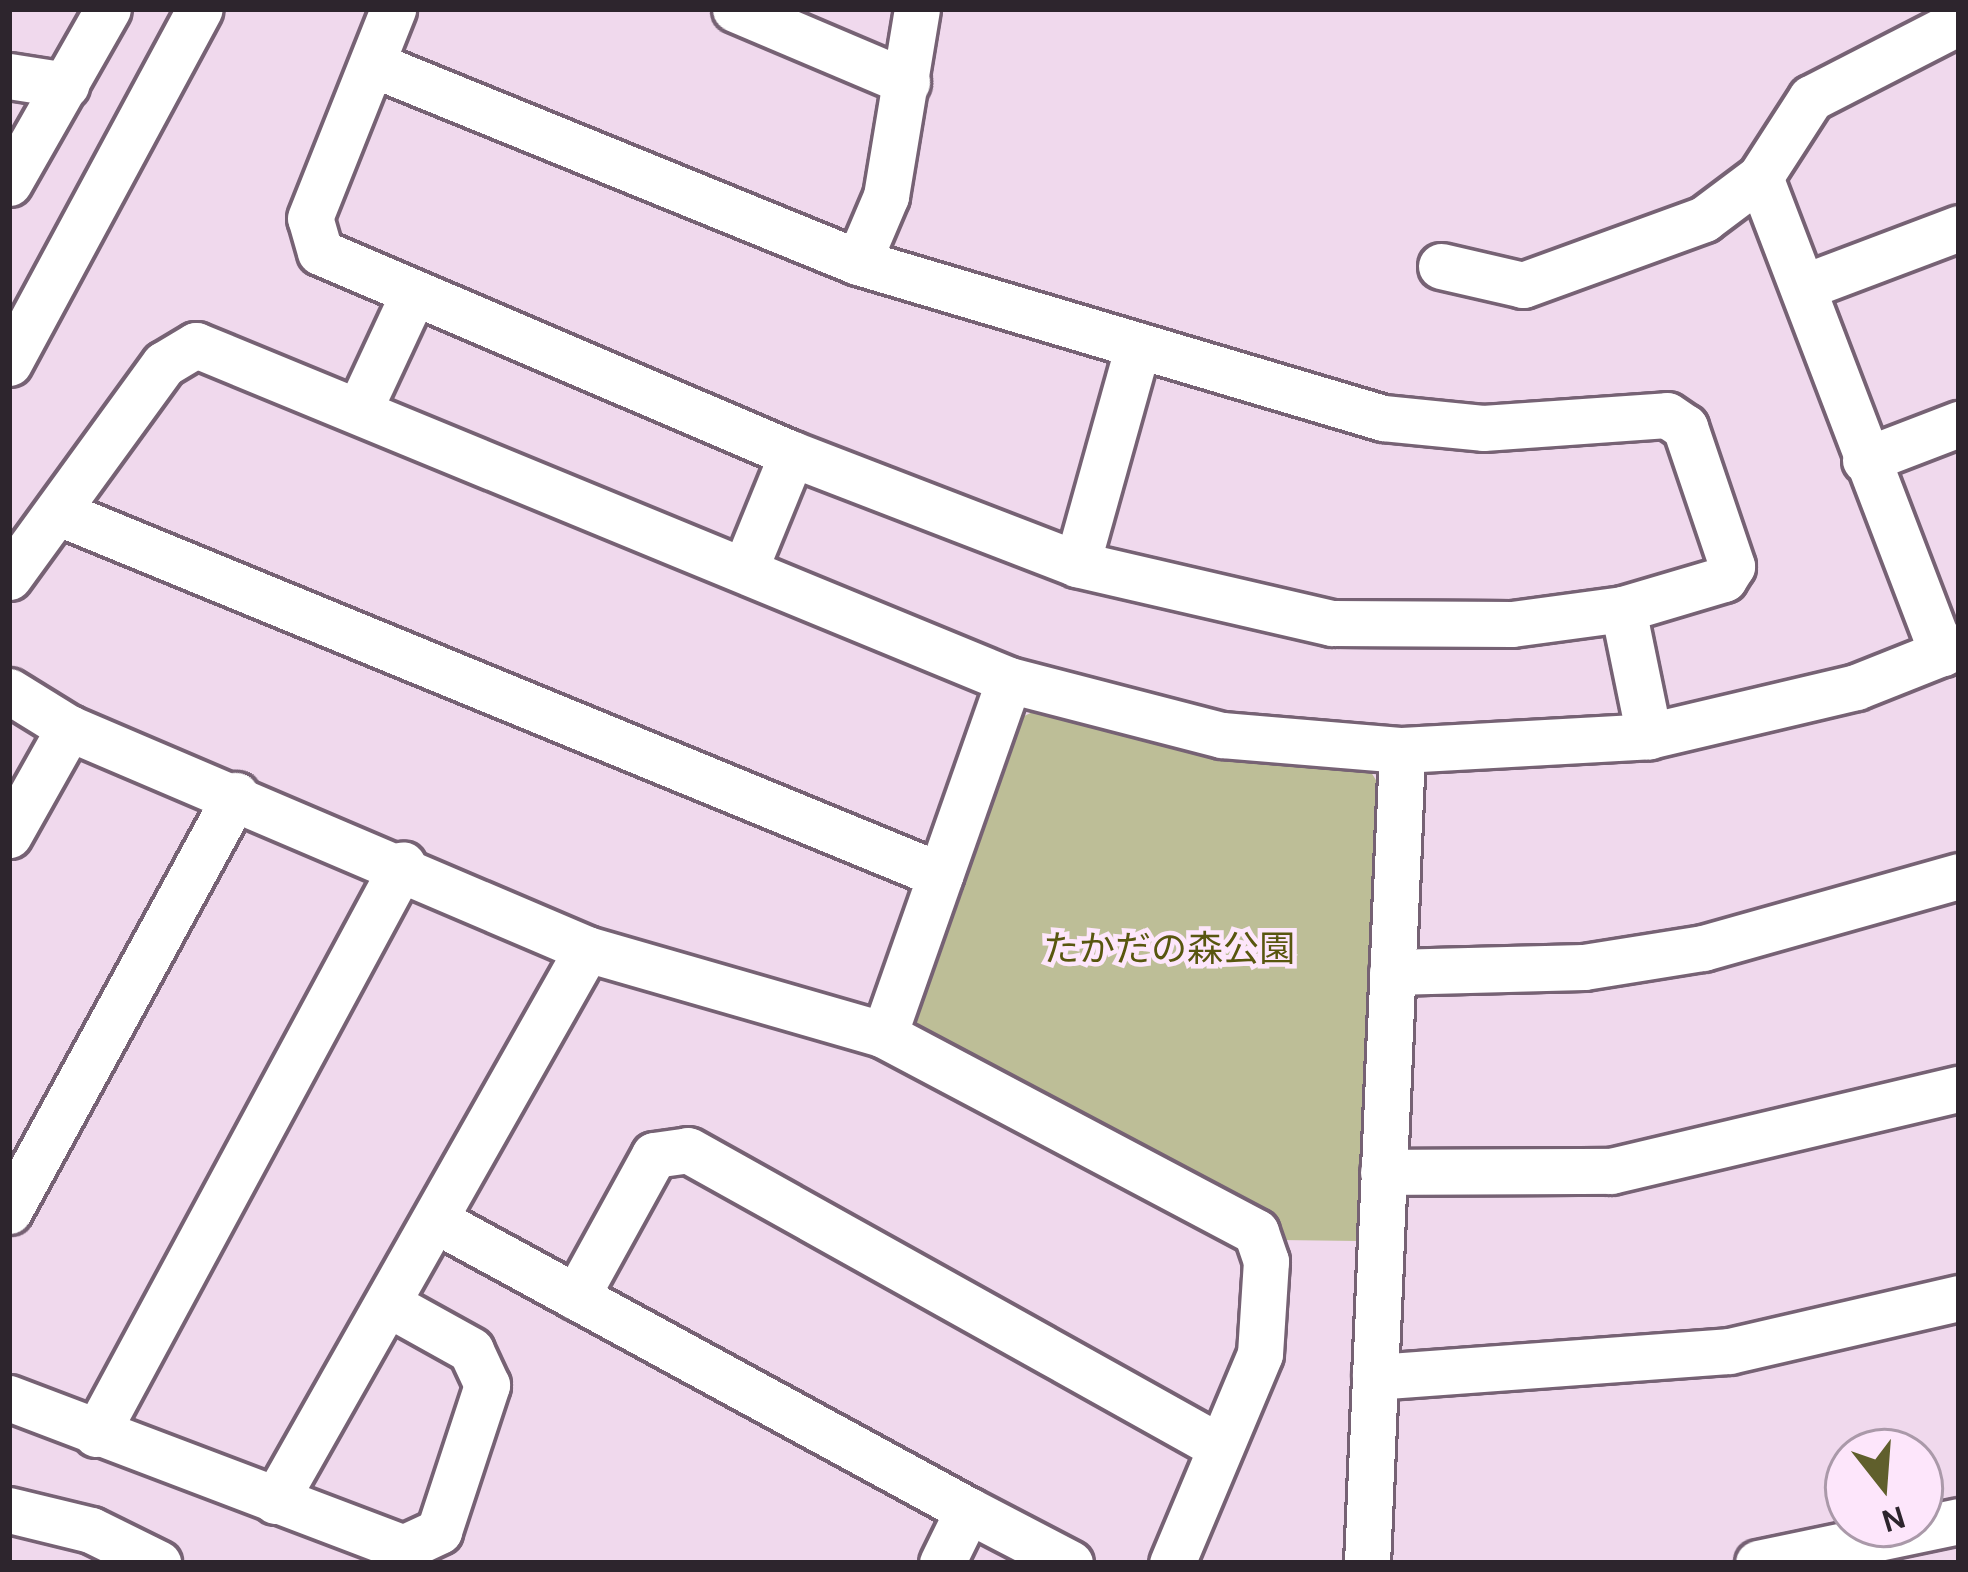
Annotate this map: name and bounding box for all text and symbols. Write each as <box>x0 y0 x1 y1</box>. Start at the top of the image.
park label: たかだの森公園 <box>1043 928 1295 972</box>
north arrow <box>1824 1428 1944 1548</box>
text: N <box>1877 1498 1911 1541</box>

